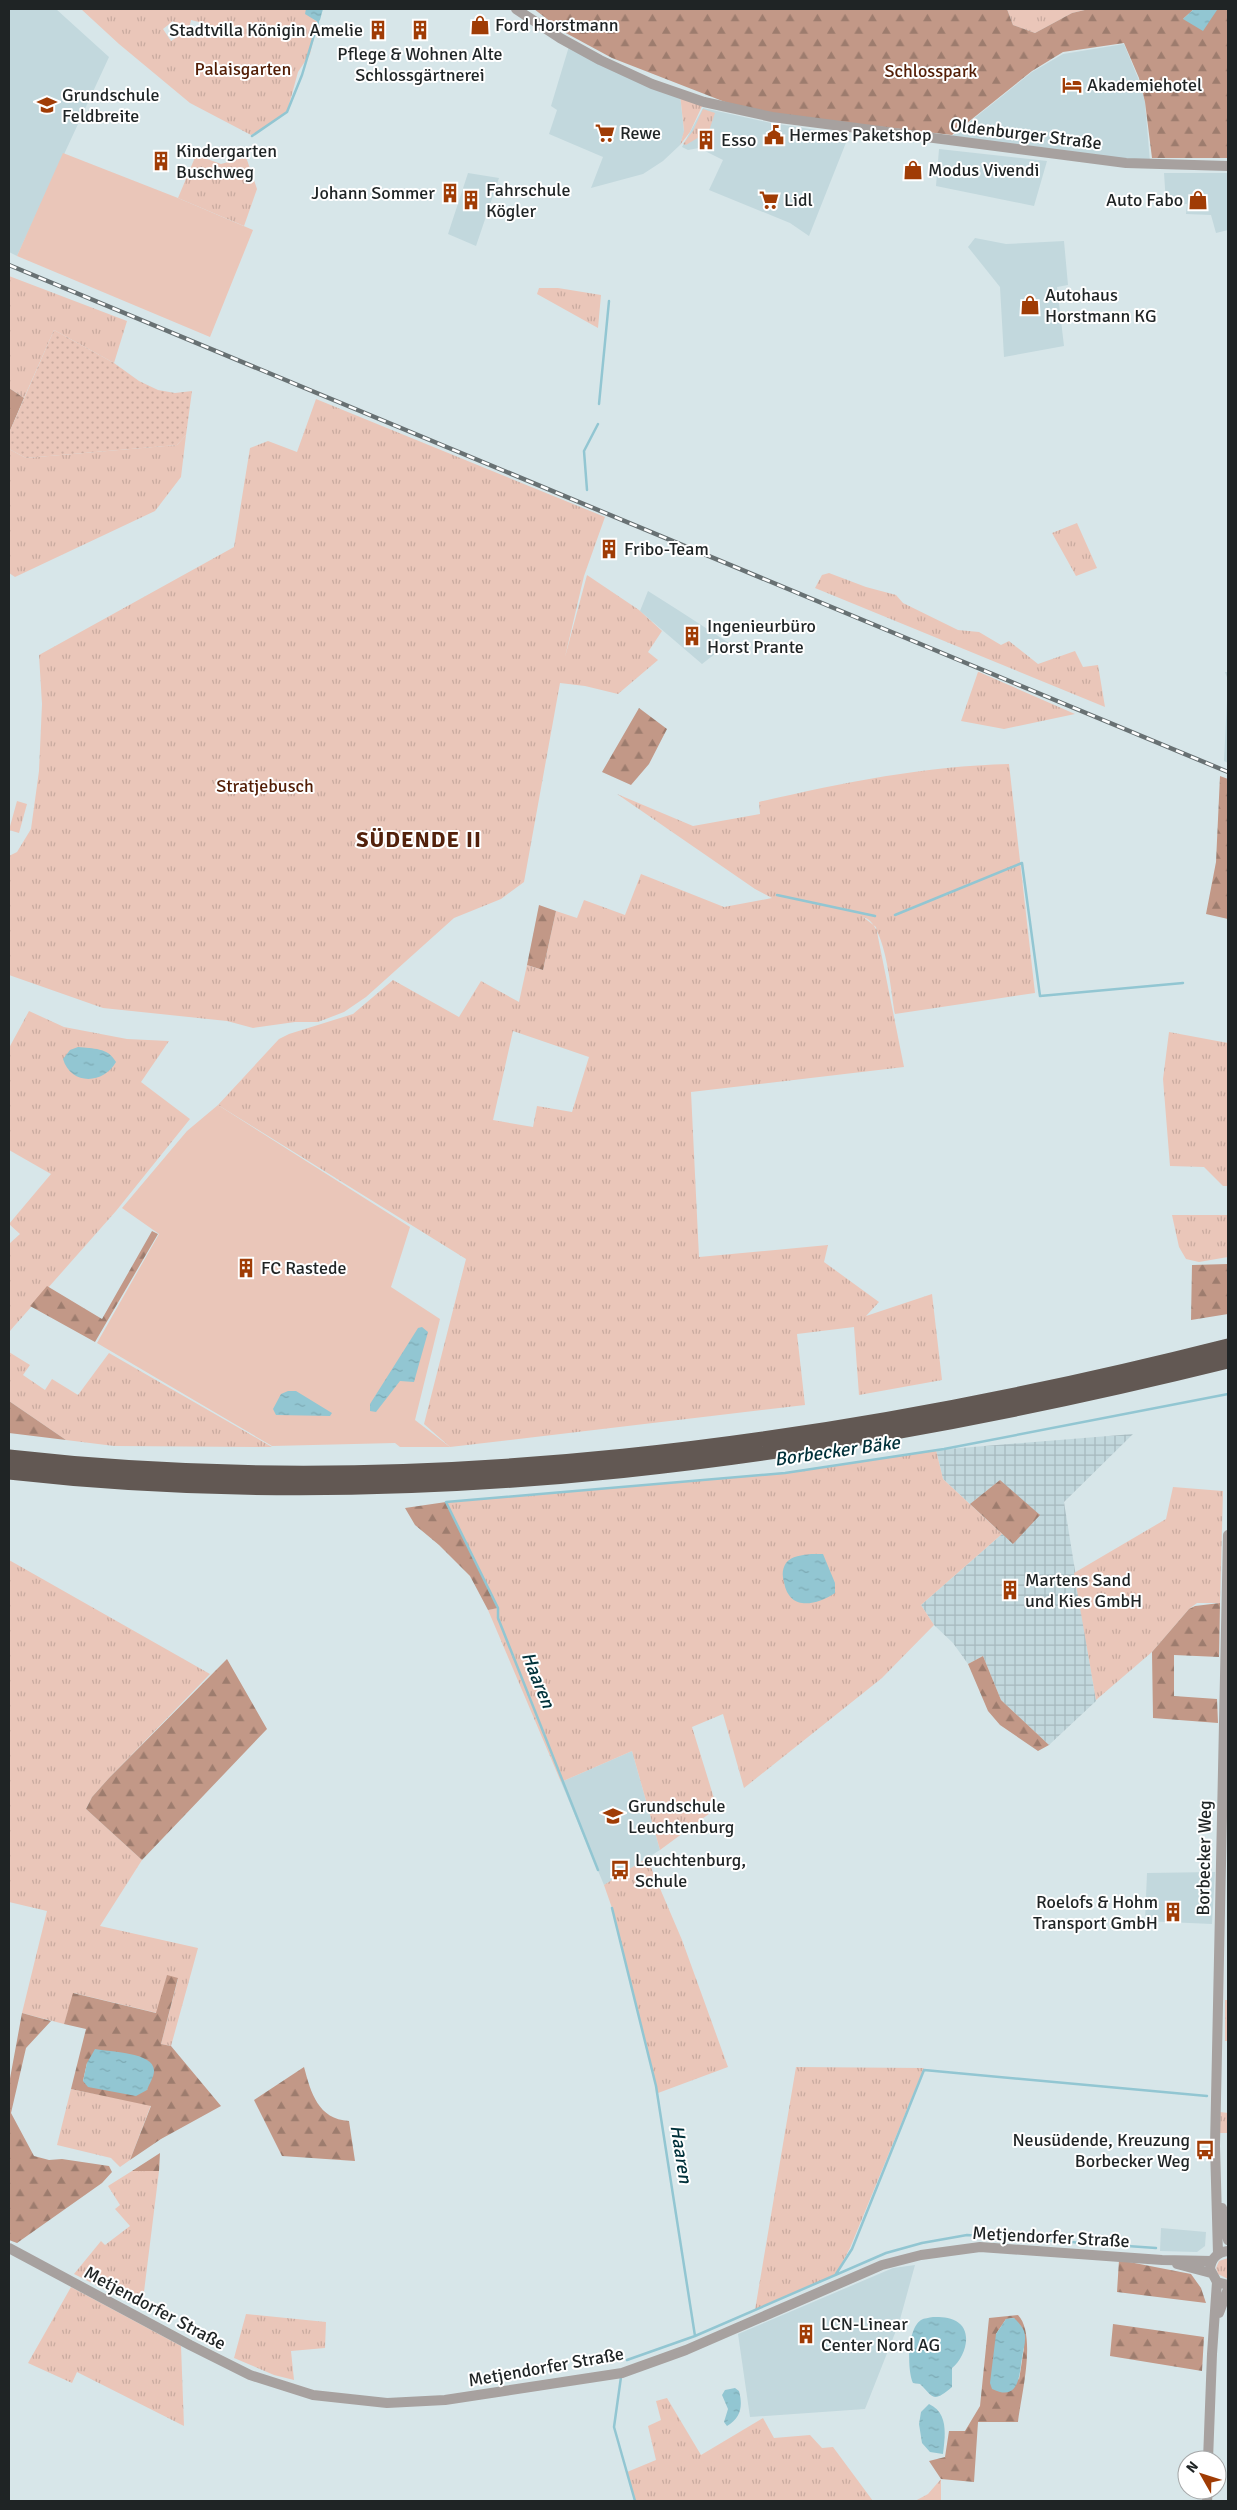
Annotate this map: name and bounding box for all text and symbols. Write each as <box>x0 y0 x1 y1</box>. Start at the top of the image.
shop icon: Ford Horstmann <box>469 14 491 36</box>
place label: Ford Horstmann <box>495 14 619 36</box>
place label: Stadtvilla Königin Amelie <box>169 19 363 41</box>
building icon: Stadtvilla Königin Amelie <box>367 19 389 41</box>
building icon: Pflege & Wohnen Alte Schlossgärtnerei <box>409 19 431 41</box>
place label: Pflege & Wohnen Alte Schlossgärtnerei <box>337 43 503 86</box>
park label: Palaisgarten <box>195 58 291 80</box>
park label: Schlosspark <box>885 60 977 82</box>
hotel icon: Akademiehotel <box>1061 74 1083 96</box>
place label: Akademiehotel <box>1087 74 1202 96</box>
place label: Grundschule Feldbreite <box>62 84 160 127</box>
school or university icon: Grundschule Feldbreite <box>36 94 58 116</box>
street label: Oldenburger Straße <box>949 114 1103 154</box>
supermarket icon: Rewe <box>594 122 616 144</box>
place label: Rewe <box>620 122 661 144</box>
public building icon: Hermes Paketshop <box>763 124 785 146</box>
place label: Hermes Paketshop <box>789 124 931 146</box>
building icon: Esso <box>695 129 717 151</box>
place label: Esso <box>721 129 756 151</box>
place label: Kindergarten Buschweg <box>176 140 277 183</box>
building icon: Kindergarten Buschweg <box>150 150 172 172</box>
shop icon: Modus Vivendi <box>902 159 924 181</box>
place label: Modus Vivendi <box>928 159 1039 181</box>
place label: Fahrschule Kögler <box>486 179 570 222</box>
place label: Johann Sommer <box>311 182 435 204</box>
building icon: Johann Sommer <box>439 182 461 204</box>
building icon: Fahrschule Kögler <box>460 189 482 211</box>
supermarket icon: Lidl <box>758 189 780 211</box>
place label: Lidl <box>784 189 813 211</box>
place label: Auto Fabo <box>1106 189 1183 211</box>
shop icon: Auto Fabo <box>1187 189 1209 211</box>
place label: Autohaus Horstmann KG <box>1045 284 1157 327</box>
shop icon: Autohaus Horstmann KG <box>1019 294 1041 316</box>
building icon: Fribo-Team <box>598 538 620 560</box>
place label: Fribo-Team <box>624 538 709 560</box>
place label: Ingenieurbüro Horst Prante <box>707 615 816 658</box>
building icon: Ingenieurbüro Horst Prante <box>681 625 703 647</box>
park label: Stratjebusch <box>216 775 314 797</box>
district label: SÜDENDE II <box>356 826 482 853</box>
building icon: FC Rastede <box>235 1257 257 1279</box>
place label: FC Rastede <box>261 1257 347 1279</box>
water label: Borbecker Bäke <box>773 1430 903 1472</box>
place label: Martens Sand und Kies GmbH <box>1025 1569 1142 1612</box>
building icon: Martens Sand und Kies GmbH <box>999 1579 1021 1601</box>
water label: Haaren <box>516 1648 560 1712</box>
place label: Grundschule Leuchtenburg <box>628 1795 734 1838</box>
street label: Borbecker Weg <box>1192 1800 1216 1916</box>
school or university icon: Grundschule Leuchtenburg <box>602 1805 624 1827</box>
place label: Leuchtenburg, Schule <box>635 1849 746 1892</box>
bus stop icon: Leuchtenburg, Schule <box>609 1859 631 1881</box>
place label: Roelofs & Hohm Transport GmbH <box>1033 1891 1158 1934</box>
building icon: Roelofs & Hohm Transport GmbH <box>1162 1901 1184 1923</box>
water label: Haaren <box>665 2123 698 2185</box>
place label: Neusüdende, Kreuzung Borbecker Weg <box>1012 2129 1190 2172</box>
bus stop icon: Neusüdende, Kreuzung Borbecker Weg <box>1194 2139 1216 2161</box>
street label: Metjendorfer Straße <box>972 2222 1130 2252</box>
street label: Metjendorfer Straße <box>80 2261 230 2355</box>
place label: LCN-Linear Center Nord AG <box>821 2313 940 2356</box>
building icon: LCN-Linear Center Nord AG <box>795 2323 817 2345</box>
street label: Metjendorfer Straße <box>467 2342 625 2392</box>
north arrow <box>1177 2450 1227 2500</box>
text: N <box>1183 2458 1202 2476</box>

